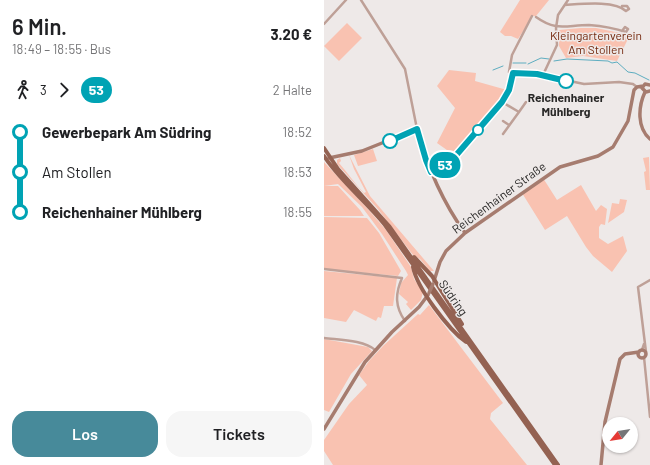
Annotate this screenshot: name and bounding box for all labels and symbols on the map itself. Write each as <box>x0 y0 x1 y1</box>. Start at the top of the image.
park label: Kleingartenverein Am Stollen <box>550 28 642 56</box>
marker: Reichenhainer Mühlberg <box>558 73 574 89</box>
place label: Reichenhainer Mühlberg <box>528 90 605 118</box>
unlabelled marker <box>472 124 484 136</box>
unlabelled marker <box>382 133 398 149</box>
line badge: 53 <box>427 152 463 178</box>
street label: Reichenhainer Straße <box>449 158 548 236</box>
street label: Südring <box>437 277 471 318</box>
north arrow <box>602 417 638 453</box>

